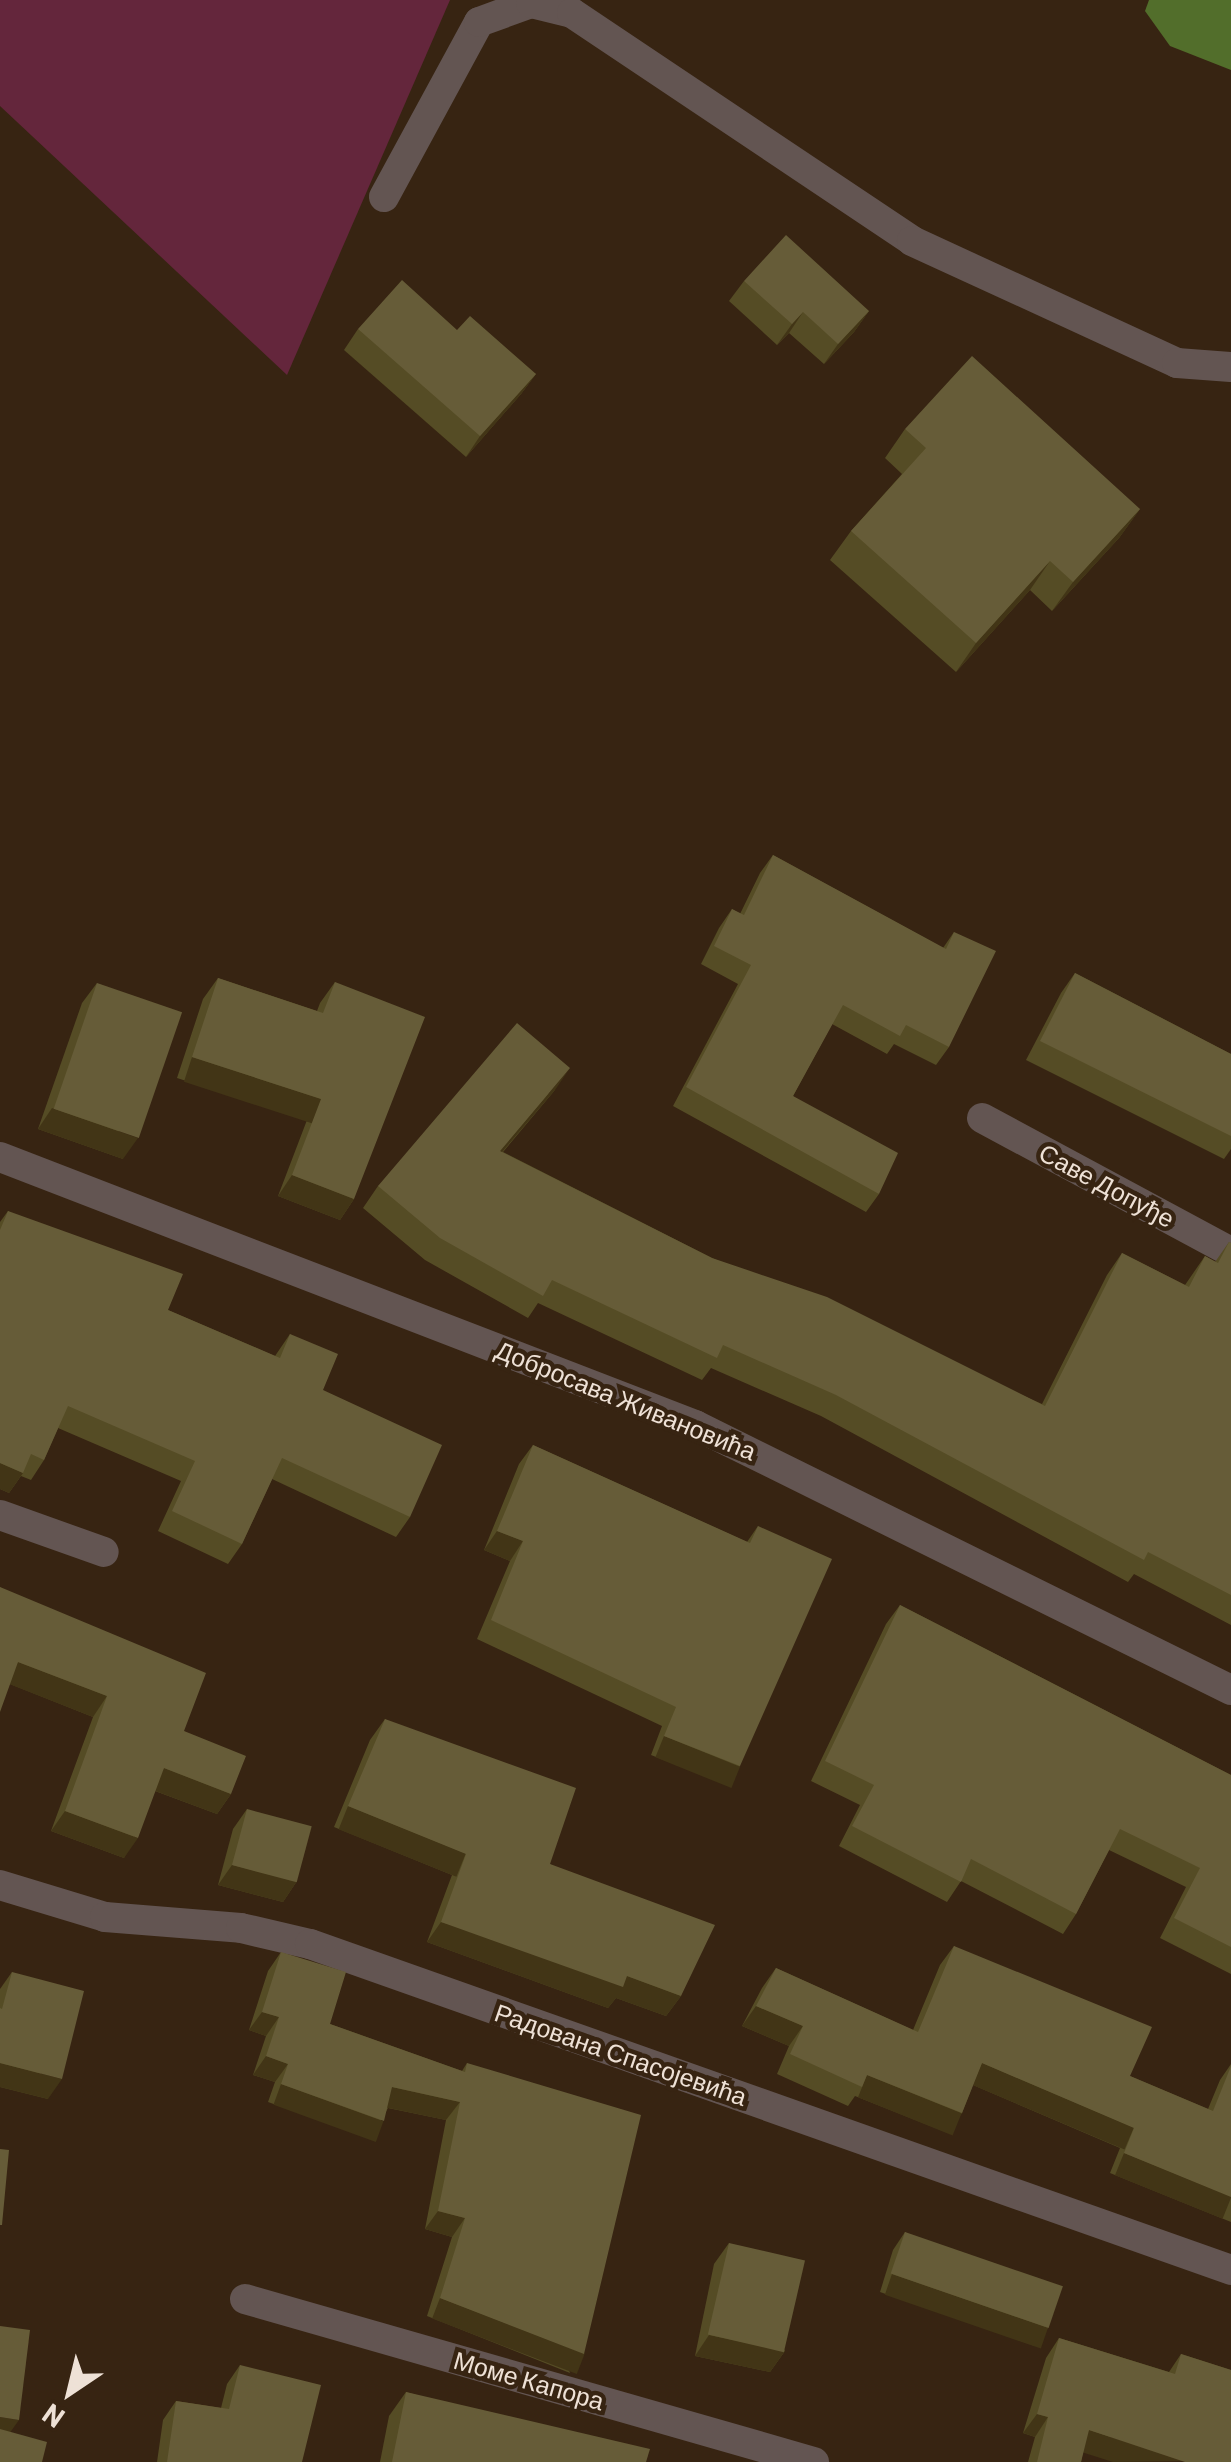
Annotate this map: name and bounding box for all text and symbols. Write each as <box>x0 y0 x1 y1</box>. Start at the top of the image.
street label: Саве Допуђе <box>1034 1137 1180 1233</box>
street label: Добросава Живановића <box>491 1334 761 1466</box>
street label: Радована Спасојевића <box>491 1997 751 2111</box>
north arrow <box>20 2342 120 2442</box>
street label: Моме Капора <box>450 2344 608 2416</box>
text: N <box>35 2397 70 2436</box>

